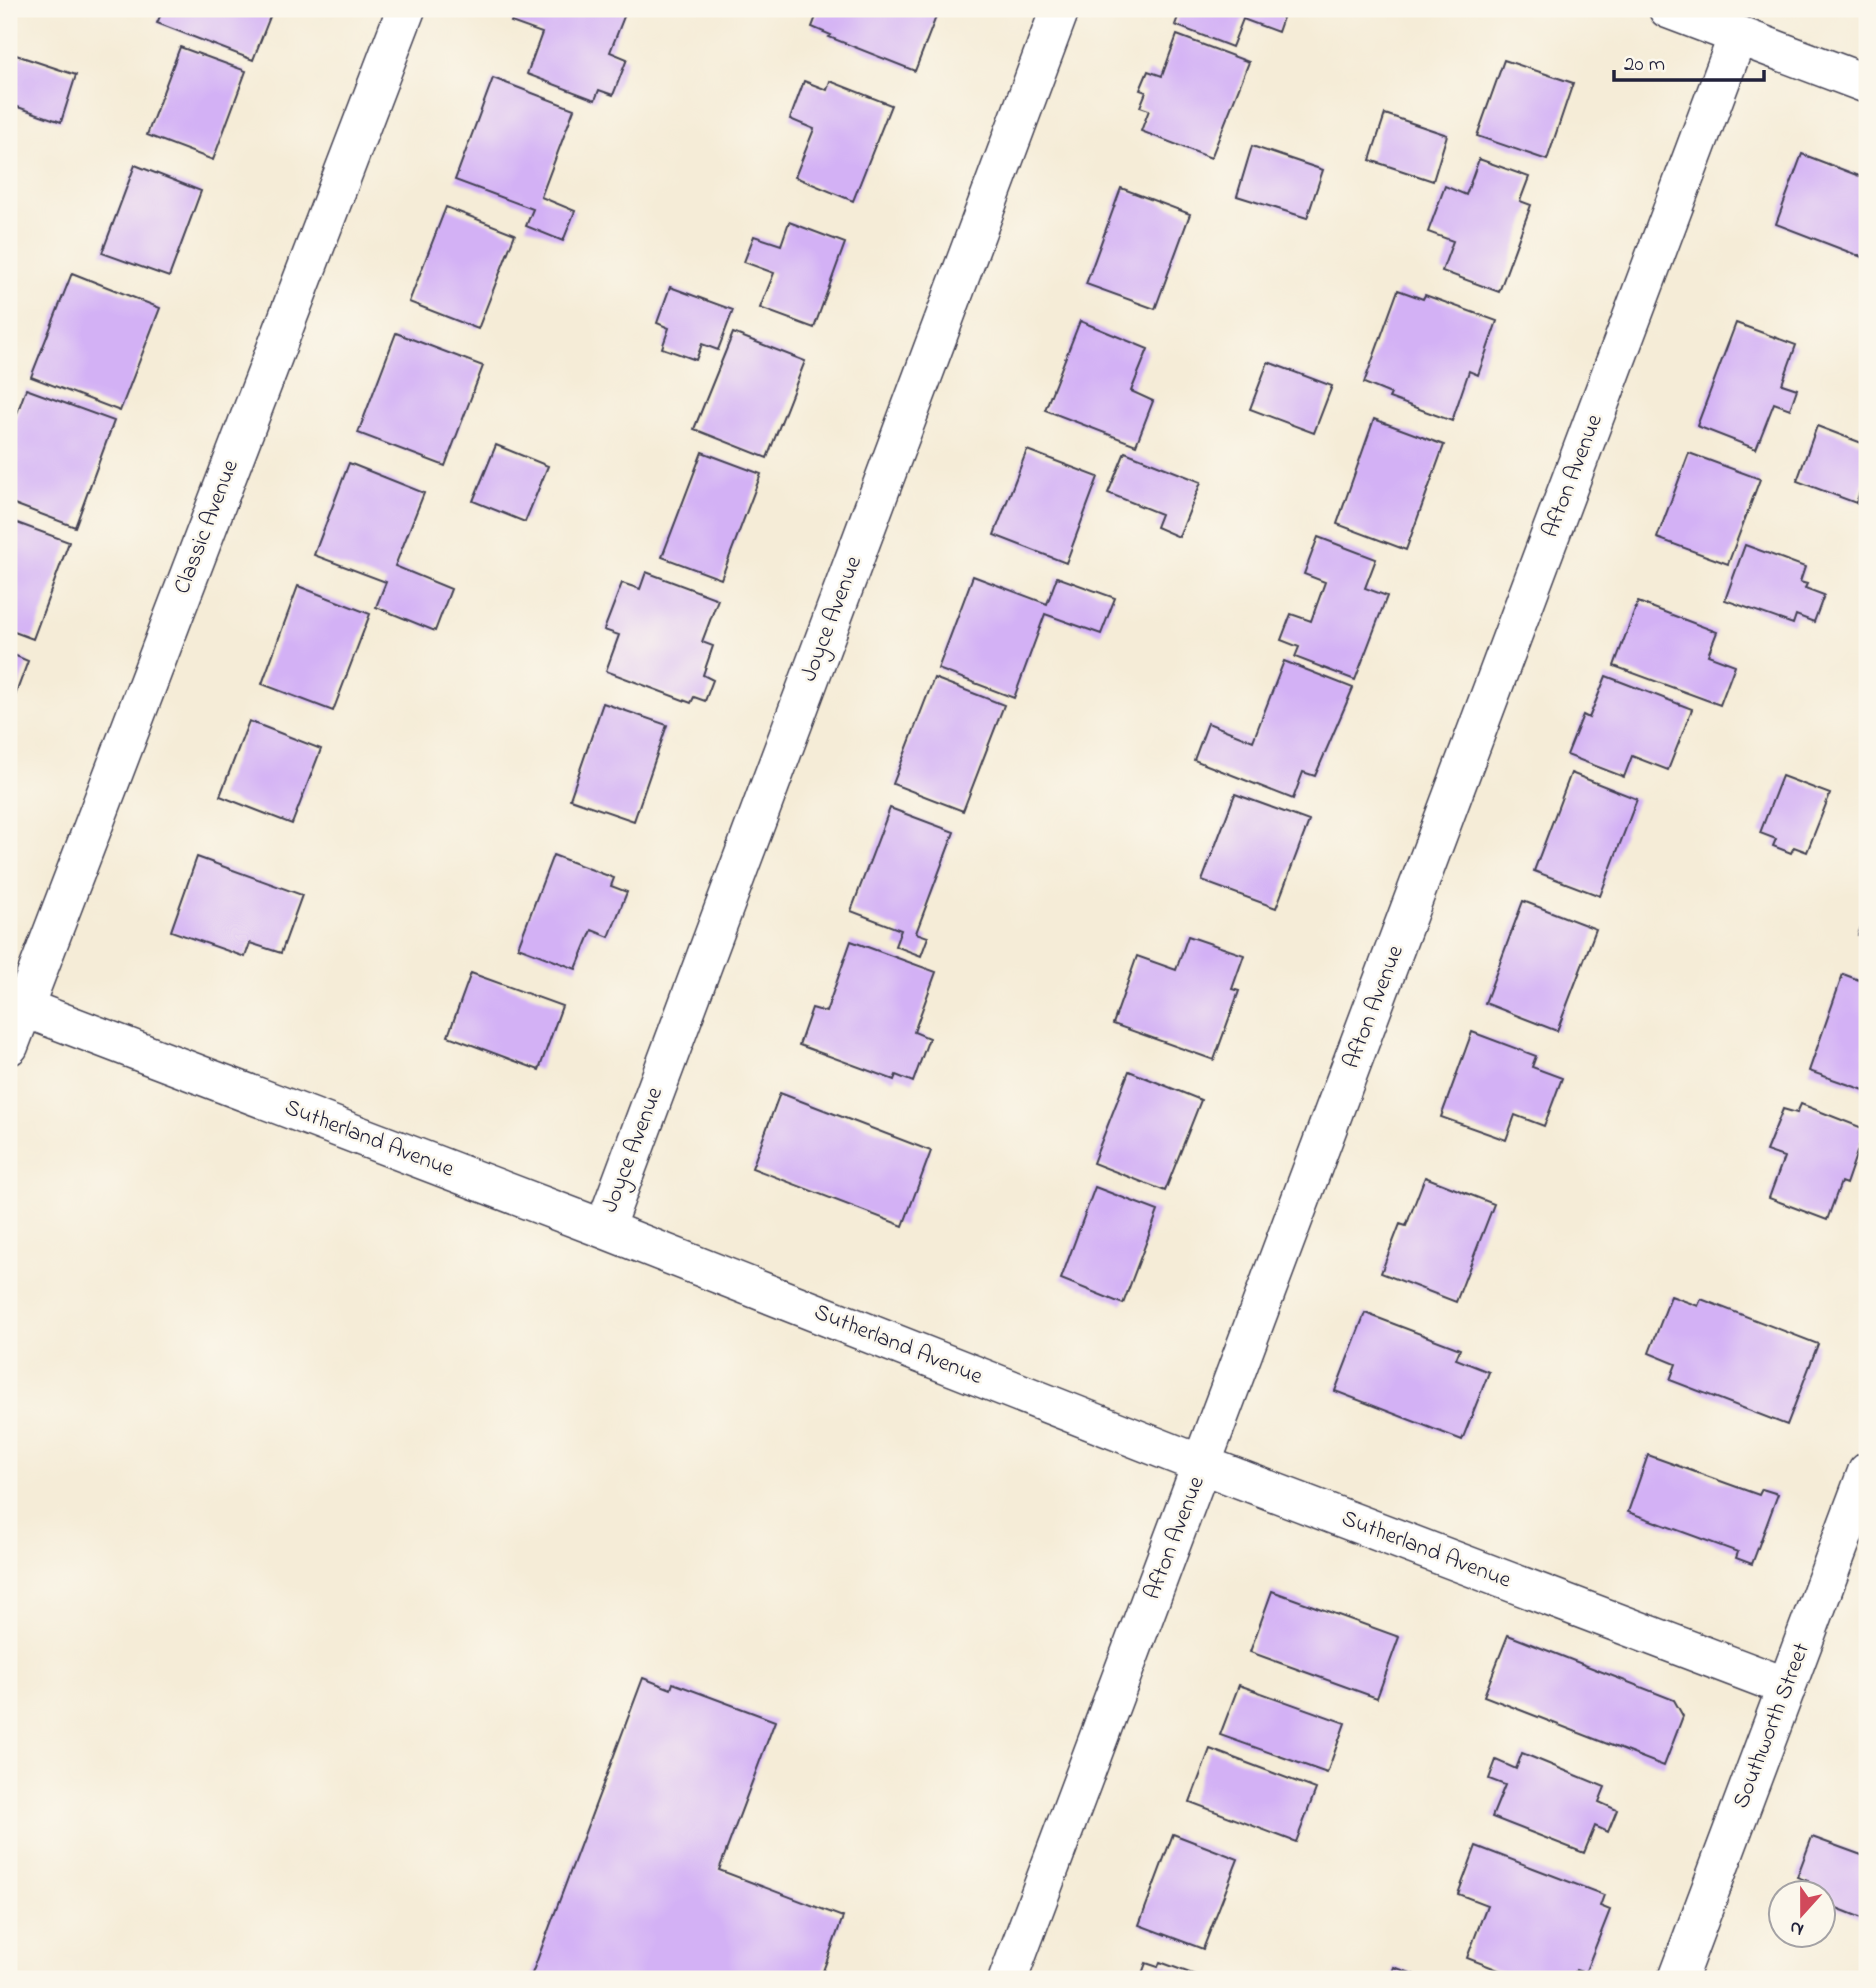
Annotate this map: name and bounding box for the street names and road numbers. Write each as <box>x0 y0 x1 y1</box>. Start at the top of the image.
street label: Afton Avenue <box>1534 409 1612 542</box>
street label: Classic Avenue <box>166 455 248 599</box>
street label: Joyce Avenue <box>793 551 873 687</box>
street label: Afton Avenue <box>1335 940 1413 1073</box>
street label: Joyce Avenue <box>594 1082 674 1218</box>
street label: Sutherland Avenue <box>280 1092 459 1187</box>
street label: Sutherland Avenue <box>809 1296 988 1394</box>
street label: Afton Avenue <box>1136 1471 1214 1604</box>
street label: Sutherland Avenue <box>1337 1503 1516 1598</box>
street label: Southworth Street <box>1725 1638 1819 1813</box>

